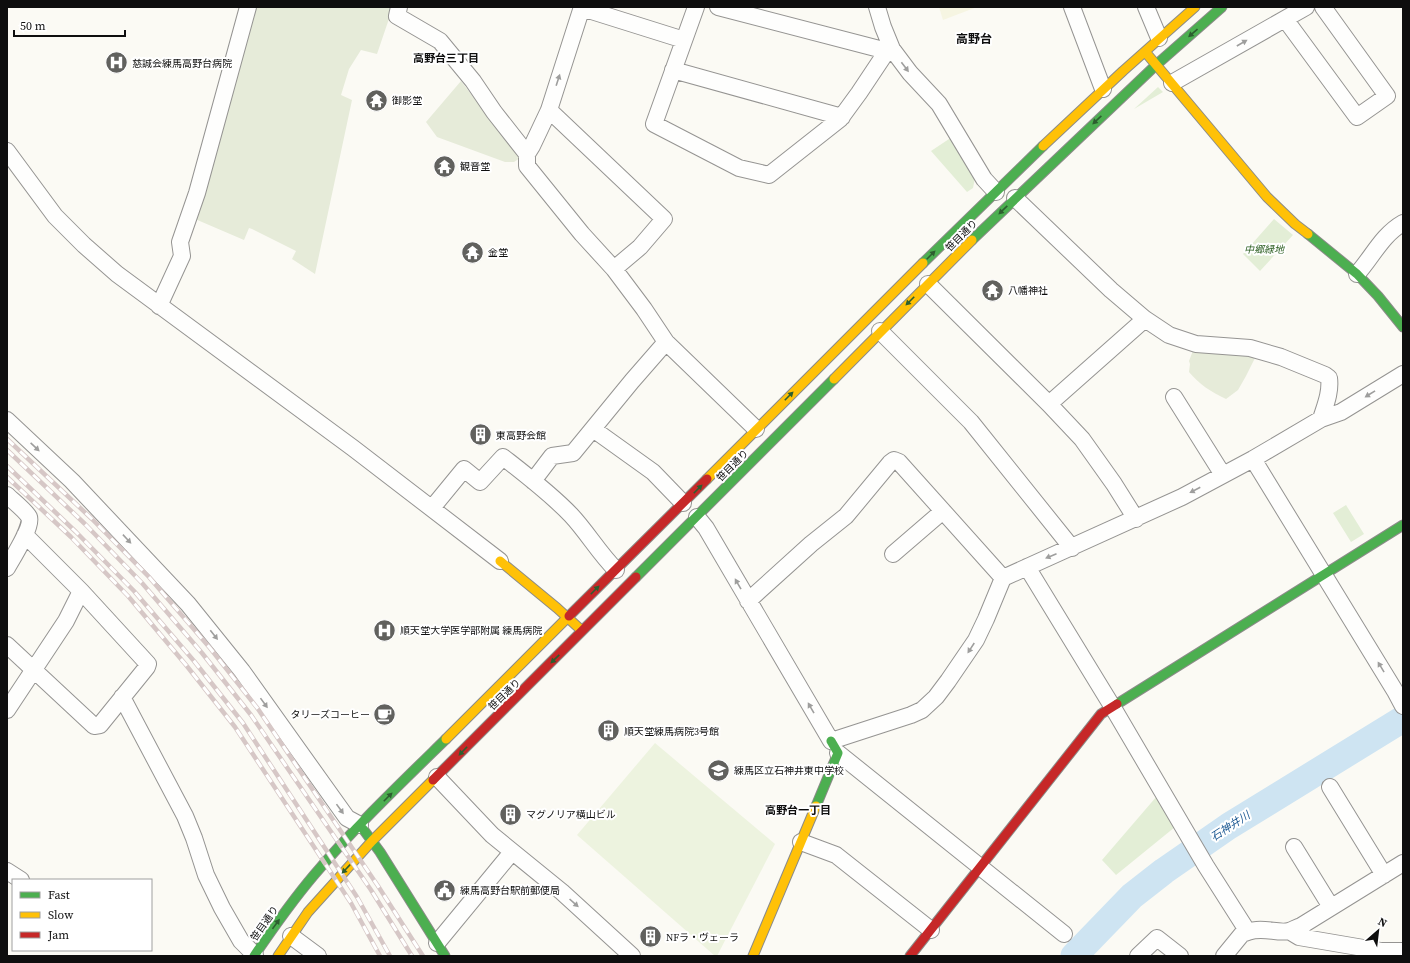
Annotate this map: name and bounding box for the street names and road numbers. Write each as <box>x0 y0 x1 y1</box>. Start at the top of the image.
street label: 笹目通り <box>943 217 980 254</box>
street label: 笹目通り <box>714 447 751 484</box>
street label: 笹目通り <box>485 676 523 713</box>
street label: 笹目通り <box>248 903 281 943</box>

